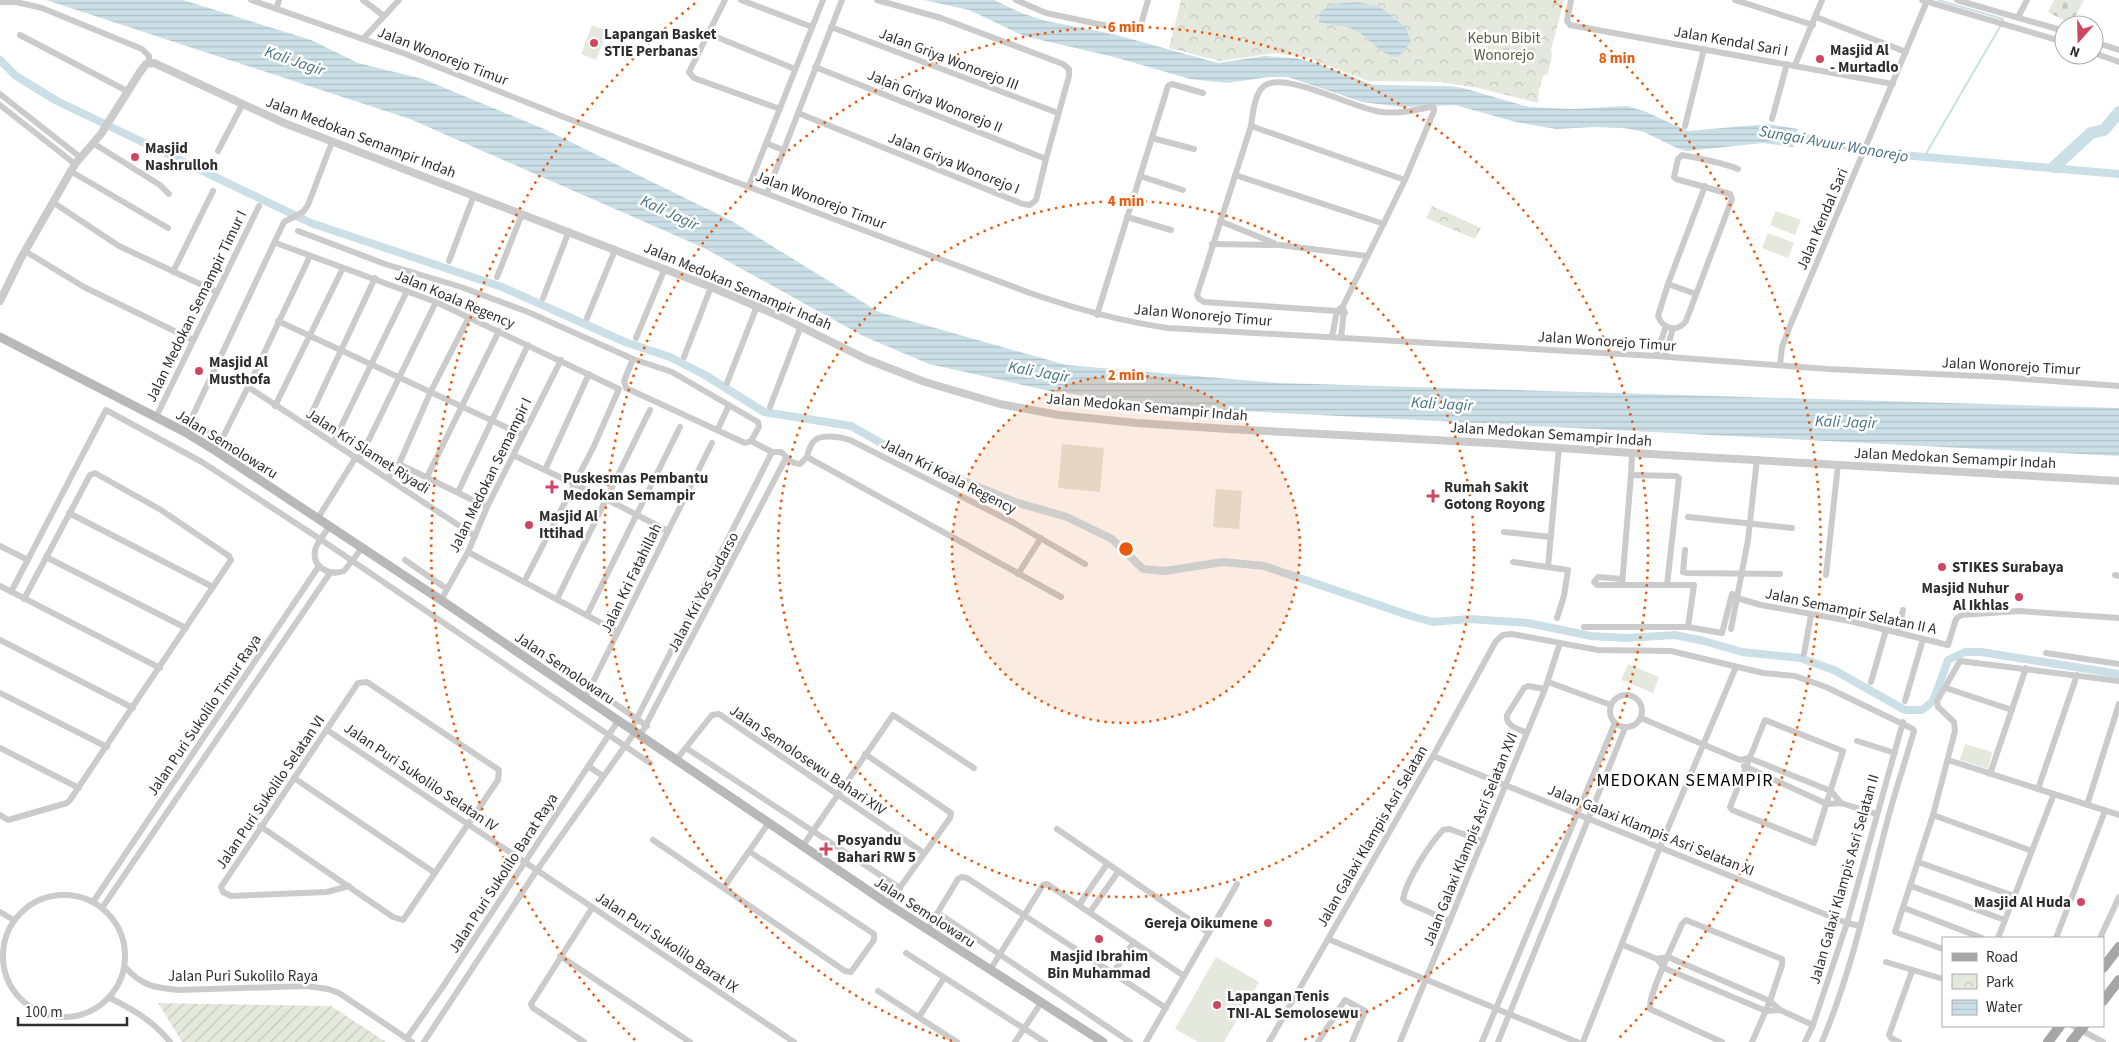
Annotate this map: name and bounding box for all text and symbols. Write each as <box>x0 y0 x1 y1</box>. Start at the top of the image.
north arrow <box>2054 15 2104 65</box>
text: 6 min <box>1108 17 1144 38</box>
street label: Jalan Kendal Sari I <box>1672 21 1790 62</box>
street label: Jalan Wonorejo Timur <box>374 22 512 91</box>
street label: Jalan Griya Wonorejo III <box>876 23 1022 96</box>
place label: Lapangan Basket STIE Perbanas <box>604 24 717 62</box>
park label: Kebun Bibit Wonorejo <box>1467 28 1541 66</box>
marker: Lapangan Basket STIE Perbanas <box>588 37 600 49</box>
water label: Kali Jagir <box>262 40 329 82</box>
place label: Masjid Al - Murtadlo <box>1830 40 1898 78</box>
text: N <box>2067 40 2083 62</box>
text: 8 min <box>1599 48 1635 69</box>
marker: Masjid Al - Murtadlo <box>1814 53 1826 65</box>
street label: Jalan Griya Wonorejo II <box>864 65 1006 138</box>
street label: Jalan Medokan Semampir Indah <box>263 91 459 184</box>
water label: Sungai Avuur Wonorejo <box>1757 120 1910 168</box>
street label: Jalan Griya Wonorejo I <box>885 127 1023 199</box>
place label: Masjid Nashrulloh <box>145 138 218 176</box>
marker: Masjid Nashrulloh <box>129 151 141 163</box>
street label: Jalan Kendal Sari <box>1792 165 1853 273</box>
street label: Jalan Wonorejo Timur <box>752 166 890 235</box>
water label: Kali Jagir <box>637 190 704 237</box>
text: 4 min <box>1108 191 1144 212</box>
street label: Jalan Medokan Semampir Timur I <box>141 207 252 406</box>
street label: Jalan Medokan Semampir Indah <box>641 237 835 336</box>
street label: Jalan Koala Regency <box>392 265 518 334</box>
street label: Jalan Wonorejo Timur <box>1133 299 1274 332</box>
street label: Jalan Wonorejo Timur <box>1537 326 1678 357</box>
place label: Masjid Al Musthofa <box>209 352 271 390</box>
street label: Jalan Wonorejo Timur <box>1941 352 2081 381</box>
water label: Kali Jagir <box>1006 356 1073 388</box>
marker: Masjid Al Musthofa <box>193 365 205 377</box>
text: 2 min <box>1108 365 1144 386</box>
street label: Jalan Medokan Semampir Indah <box>1045 388 1249 427</box>
water label: Kali Jagir <box>1410 391 1475 417</box>
street label: Jalan Medokan Semampir I <box>444 394 537 556</box>
street label: Jalan Kri Slamet Riyadi <box>302 404 434 499</box>
street label: Jalan Semolowaru <box>172 405 282 484</box>
water label: Kali Jagir <box>1815 410 1879 434</box>
street label: Jalan Medokan Semampir Indah <box>1449 417 1653 452</box>
street label: Jalan Kri Koala Regency <box>878 433 1020 520</box>
street label: Jalan Medokan Semampir Indah <box>1853 443 2057 474</box>
place label: Puskesmas Pembantu Medokan Semampir <box>563 468 708 506</box>
place label: Rumah Sakit Gotong Royong <box>1444 477 1545 515</box>
marker: Puskesmas Pembantu Medokan Semampir <box>545 480 559 494</box>
marker: Rumah Sakit Gotong Royong <box>1426 489 1440 503</box>
place label: Masjid Al Ittihad <box>539 506 598 544</box>
marker: Masjid Al Ittihad <box>523 519 535 531</box>
street label: Jalan Kri Fatahillah <box>596 520 667 637</box>
street label: Jalan Kri Yos Sudarso <box>663 528 744 656</box>
centre of rings <box>1117 540 1135 558</box>
place label: STIKES Surabaya <box>1952 557 2064 578</box>
marker: STIKES Surabaya <box>1936 561 1948 573</box>
place label: Masjid Nuhur Al Ikhlas <box>1922 578 2009 616</box>
street label: Jalan Semampir Selatan II A <box>1763 583 1939 640</box>
marker: Masjid Nuhur Al Ikhlas <box>2013 591 2025 603</box>
street label: Jalan Semolowaru <box>510 627 619 710</box>
street label: Jalan Puri Sukolilo Timur Raya <box>142 630 266 800</box>
street label: Jalan Semolosewu Bahari XIV <box>725 700 890 821</box>
street label: Jalan Puri Sukolilo Selatan VI <box>211 711 330 873</box>
street label: Jalan Puri Sukolilo Selatan IV <box>340 718 502 837</box>
street label: Jalan Galaxi Klampis Asri Selatan XVI <box>1418 729 1523 949</box>
street label: Jalan Galaxi Klampis Asri Selatan <box>1312 742 1433 931</box>
district label: MEDOKAN SEMAMPIR <box>1596 768 1774 793</box>
street label: Jalan Galaxi Klampis Asri Selatan II <box>1804 772 1885 987</box>
street label: Jalan Galaxi Klampis Asri Selatan XI <box>1544 779 1757 882</box>
street label: Jalan Puri Sukolilo Barat Raya <box>444 789 563 957</box>
place label: Posyandu Bahari RW 5 <box>837 830 916 868</box>
marker: Posyandu Bahari RW 5 <box>819 842 833 856</box>
street label: Jalan Semolowaru <box>870 872 979 953</box>
street label: Jalan Puri Sukolilo Barat IX <box>591 887 743 998</box>
place label: Masjid Al Huda <box>1974 892 2071 913</box>
marker: Masjid Al Huda <box>2075 896 2087 908</box>
place label: Gereja Oikumene <box>1144 913 1258 934</box>
marker: Gereja Oikumene <box>1262 917 1274 929</box>
marker: Masjid Ibrahim Bin Muhammad <box>1093 933 1105 945</box>
legend <box>1942 937 2104 1027</box>
place label: Masjid Ibrahim Bin Muhammad <box>1047 946 1151 984</box>
text: Road <box>1986 947 2018 968</box>
street label: Jalan Puri Sukolilo Raya <box>168 966 318 987</box>
text: Park <box>1986 972 2015 993</box>
place label: Lapangan Tenis TNI-AL Semolosewu <box>1227 986 1359 1024</box>
scale bar <box>18 994 126 1026</box>
text: Water <box>1986 997 2023 1018</box>
marker: Lapangan Tenis TNI-AL Semolosewu <box>1211 999 1223 1011</box>
text: 100 m <box>25 1002 63 1023</box>

